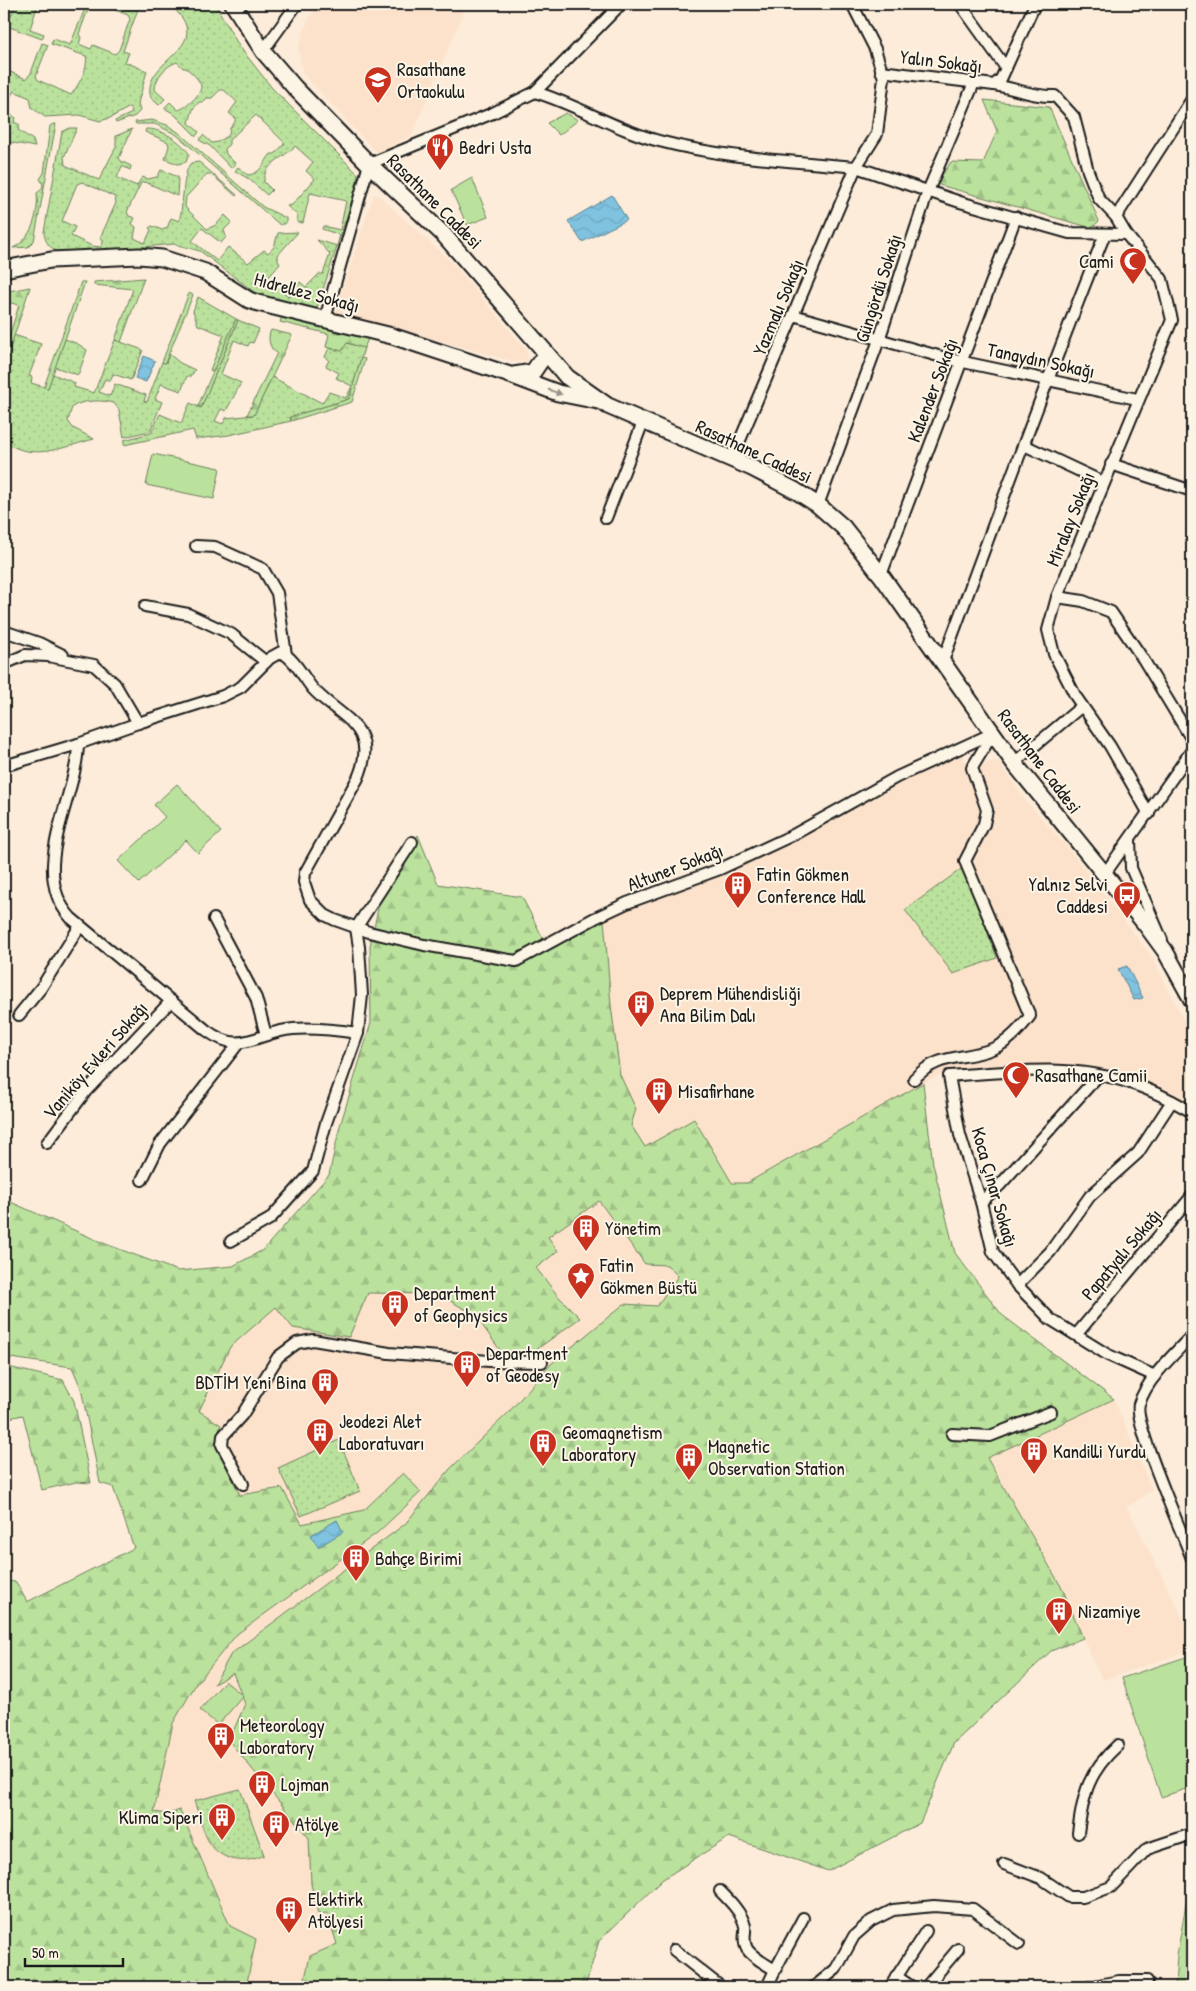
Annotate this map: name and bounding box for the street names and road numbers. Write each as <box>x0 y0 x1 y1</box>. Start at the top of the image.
street label: Yalın Sokağı <box>898 43 984 79</box>
street label: Rasathane Caddesi <box>382 148 488 254</box>
street label: Güngördü Sokağı <box>848 230 908 346</box>
street label: Yazmalı Sokağı <box>746 255 810 359</box>
street label: Hıdrellez Sokağı <box>251 265 363 319</box>
street label: Kalender Sokağı <box>900 334 964 446</box>
street label: Tanaydın Sokağı <box>985 336 1097 384</box>
street label: Rasathane Caddesi <box>692 413 816 489</box>
street label: Miralay Sokağı <box>1039 468 1101 570</box>
street label: Rasathane Caddesi <box>992 703 1088 819</box>
street label: Altuner Sokağı <box>623 837 727 897</box>
street label: Vaniköy Evleri Sokağı <box>37 996 153 1124</box>
street label: Koca Çınar Sokağı <box>965 1124 1025 1250</box>
street label: Papatyalı Sokağı <box>1075 1203 1167 1305</box>

